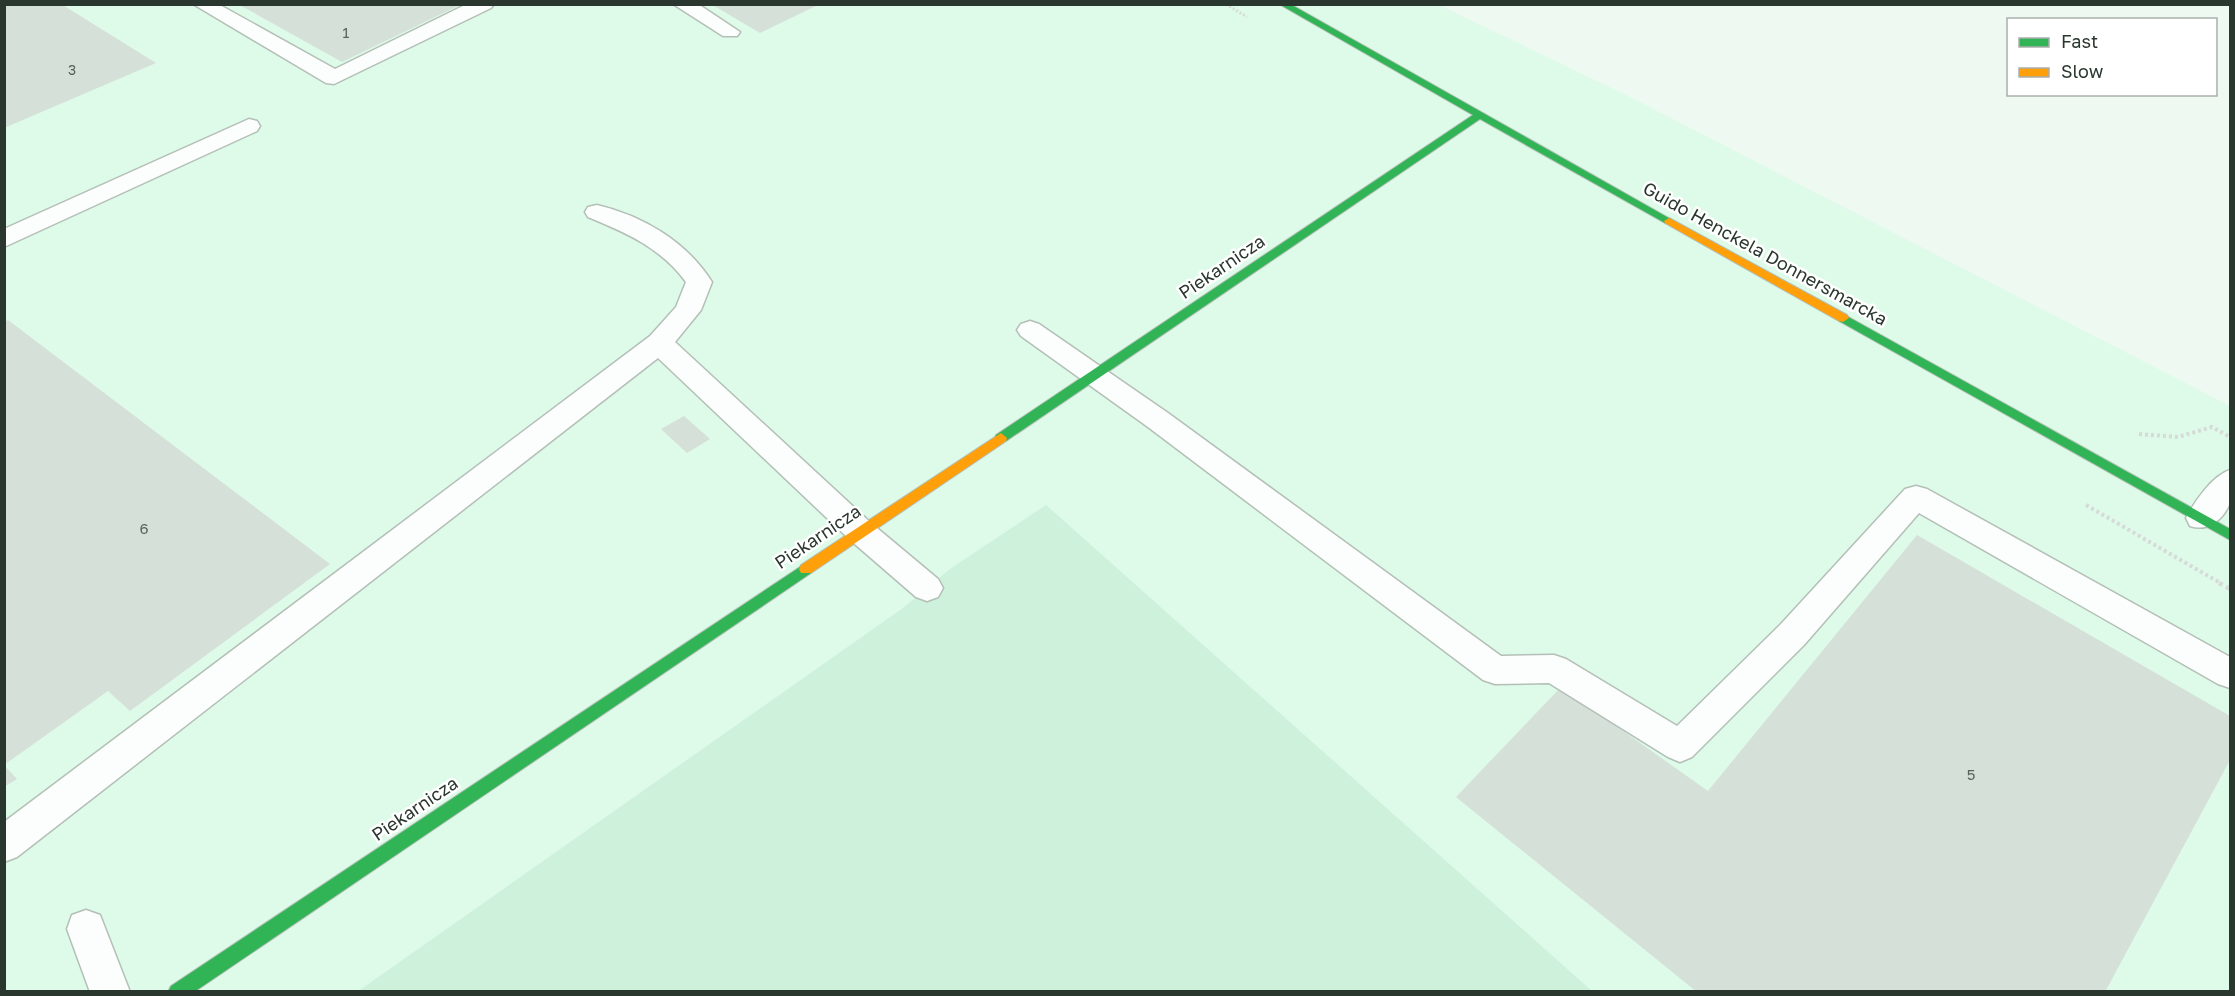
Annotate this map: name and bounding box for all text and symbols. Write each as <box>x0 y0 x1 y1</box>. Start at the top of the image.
legend <box>2007 18 2217 96</box>
house number: 1 <box>343 24 350 41</box>
text: Fast <box>2061 30 2098 52</box>
text: Slow <box>2061 60 2104 82</box>
house number: 3 <box>68 61 76 78</box>
street label: Guido Henckela Donnersmarcka <box>1639 177 1891 330</box>
street label: Piekarnicza <box>1174 229 1269 303</box>
street label: Piekarnicza <box>770 499 865 573</box>
house number: 6 <box>139 519 149 537</box>
house number: 5 <box>1967 765 1975 783</box>
street label: Piekarnicza <box>367 771 462 845</box>

